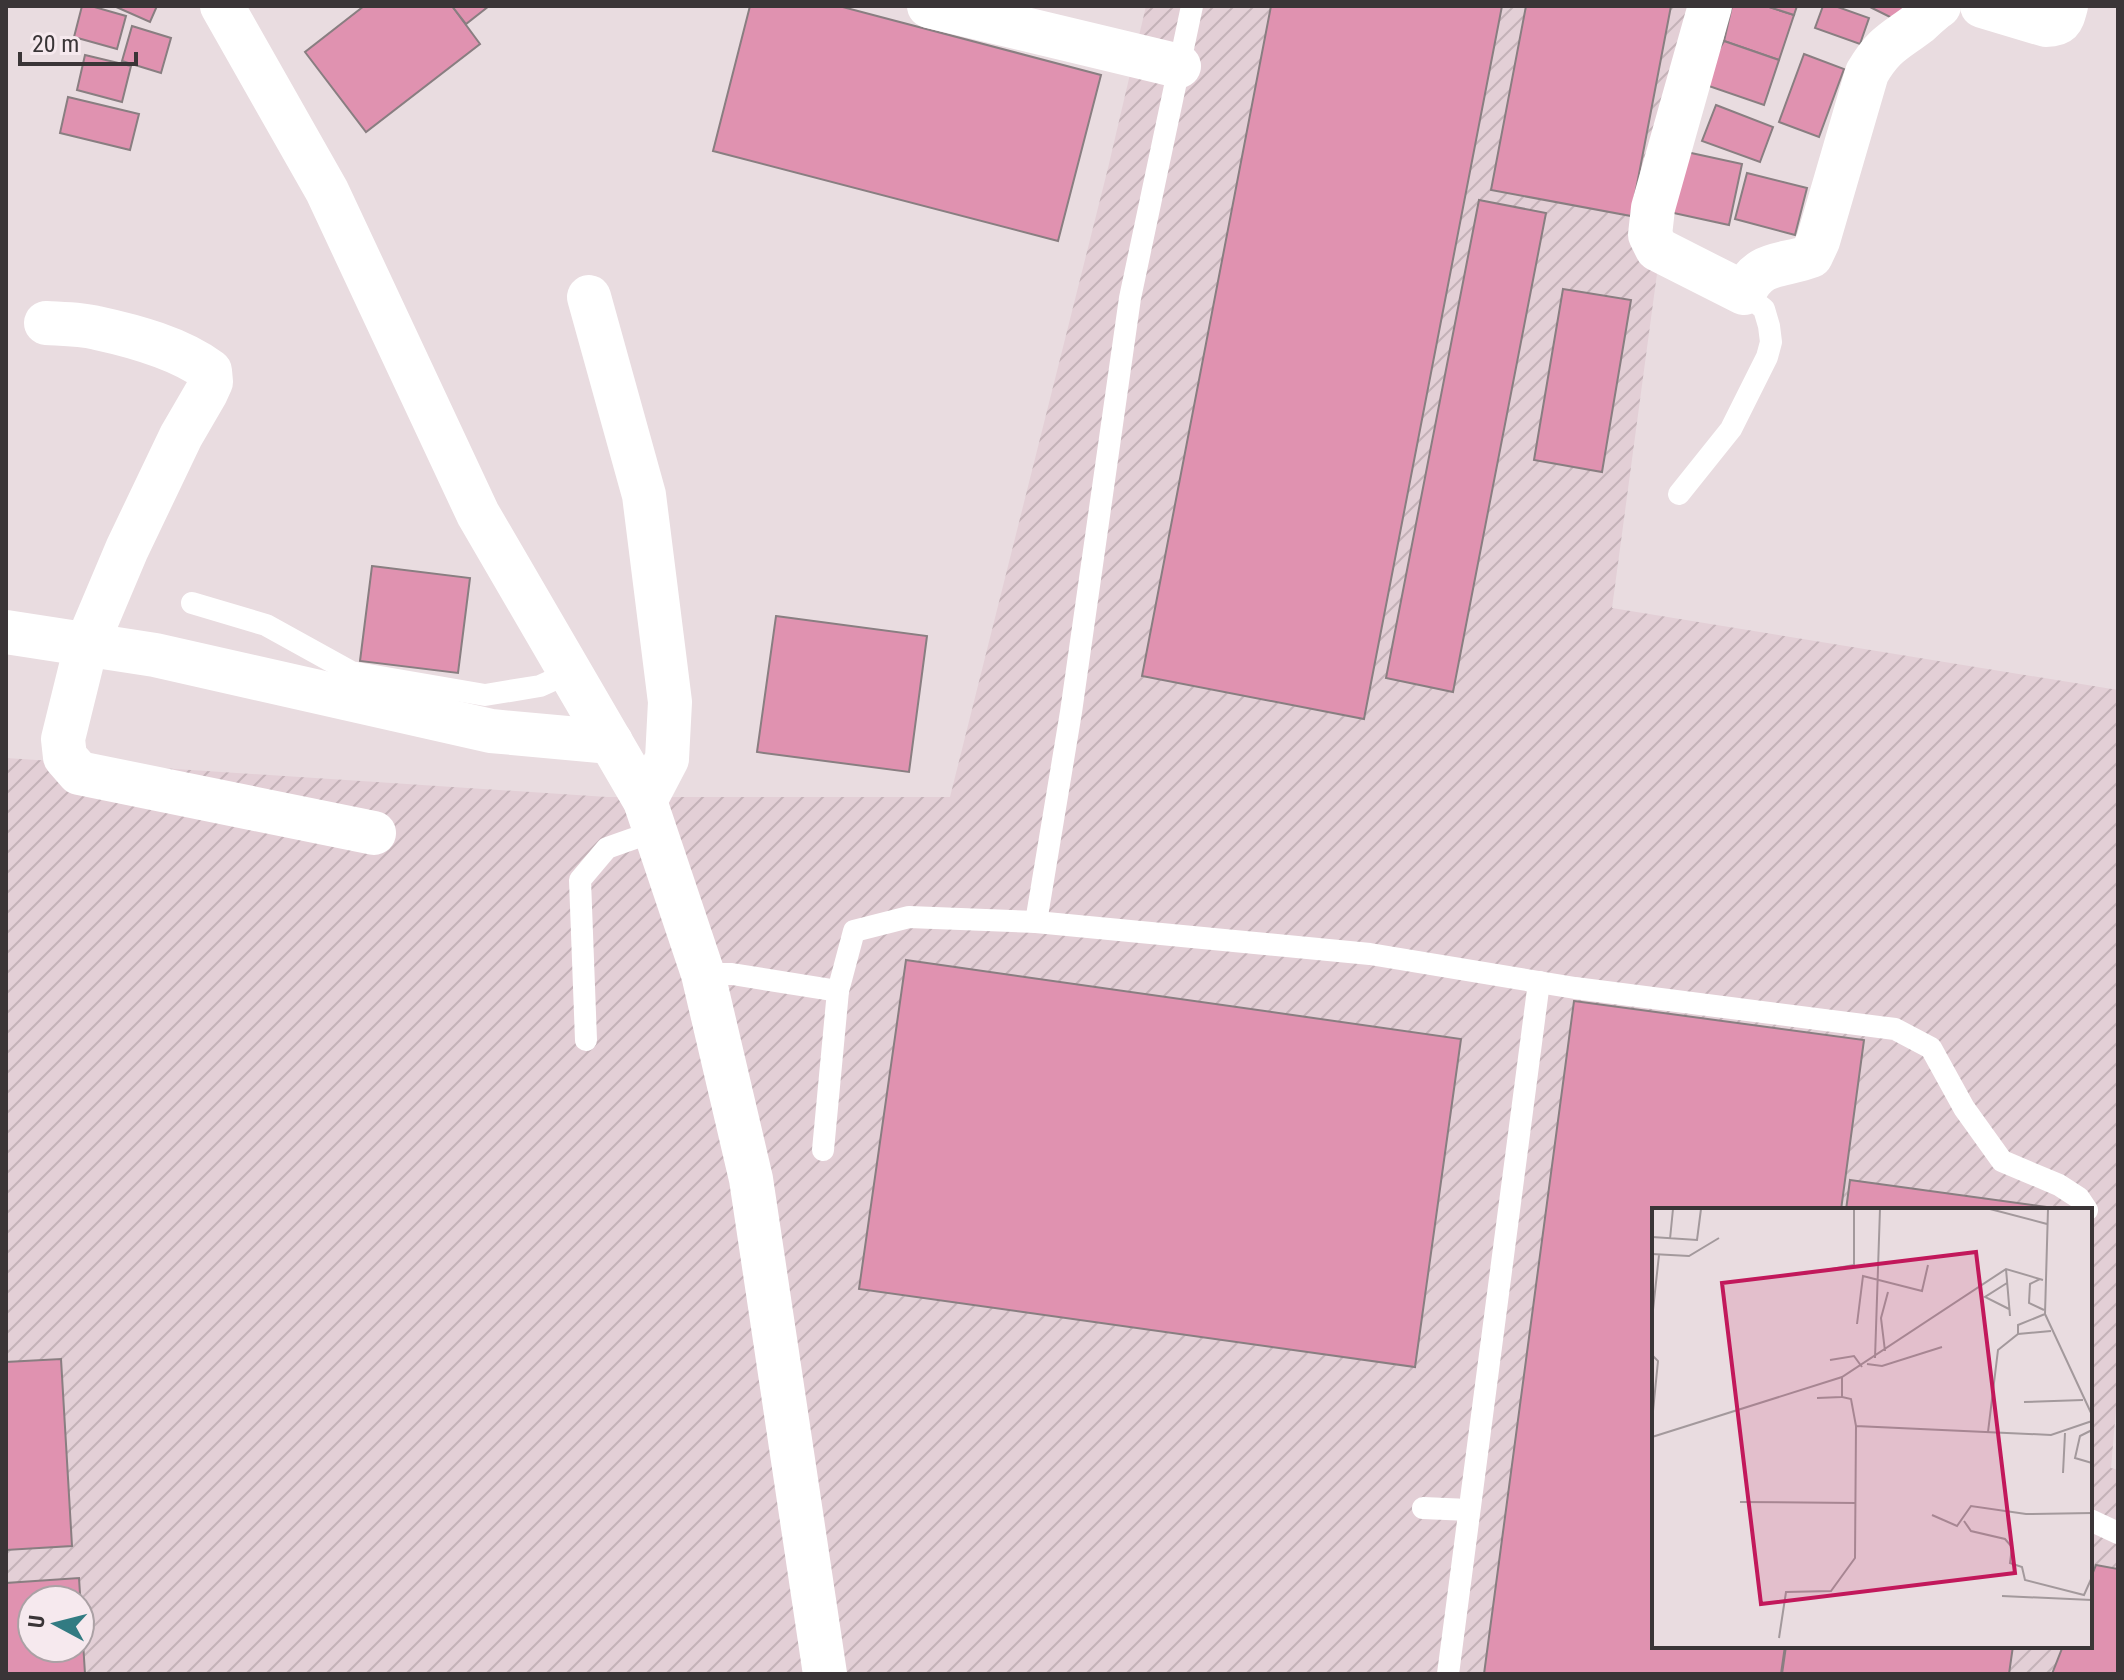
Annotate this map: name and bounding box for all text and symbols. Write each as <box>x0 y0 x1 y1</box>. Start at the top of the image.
scale bar <box>20 16 136 66</box>
text: 20 m <box>32 30 79 58</box>
inset map <box>1652 1208 2092 1648</box>
north arrow <box>16 1584 96 1664</box>
text: U <box>23 1614 50 1629</box>

